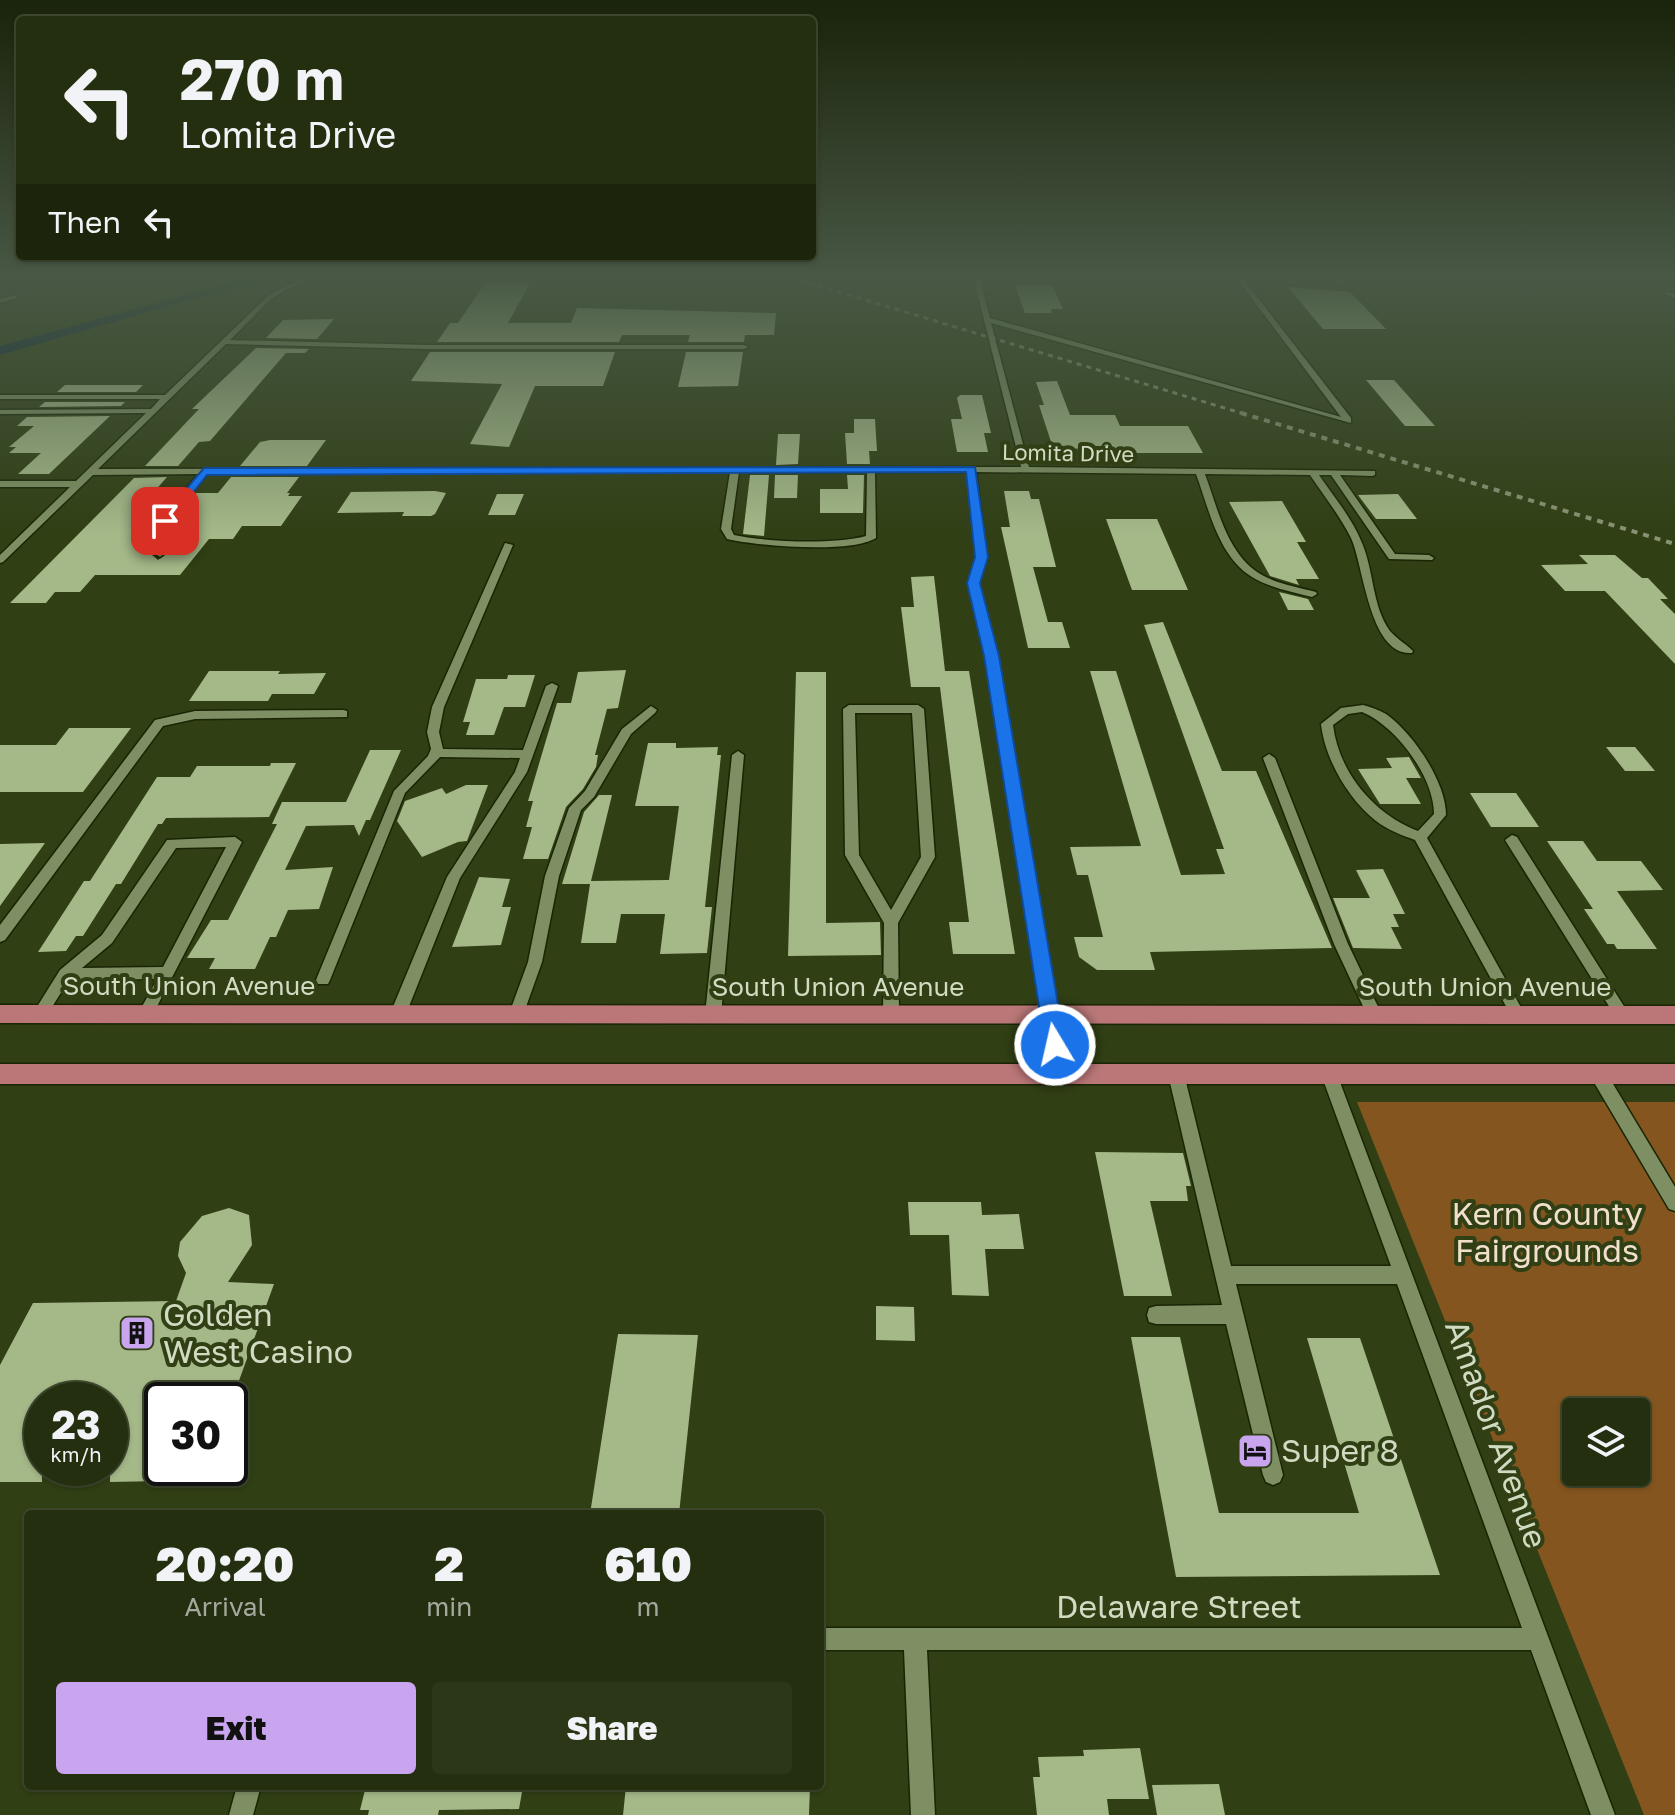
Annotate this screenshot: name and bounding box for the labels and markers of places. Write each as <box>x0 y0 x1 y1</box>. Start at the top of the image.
pin <box>131 487 199 555</box>
place label: Golden West Casino <box>163 1295 353 1370</box>
building icon: Golden West Casino <box>118 1314 156 1352</box>
place label: Super 8 <box>1281 1431 1399 1469</box>
hotel icon: Super 8 <box>1236 1432 1274 1470</box>

